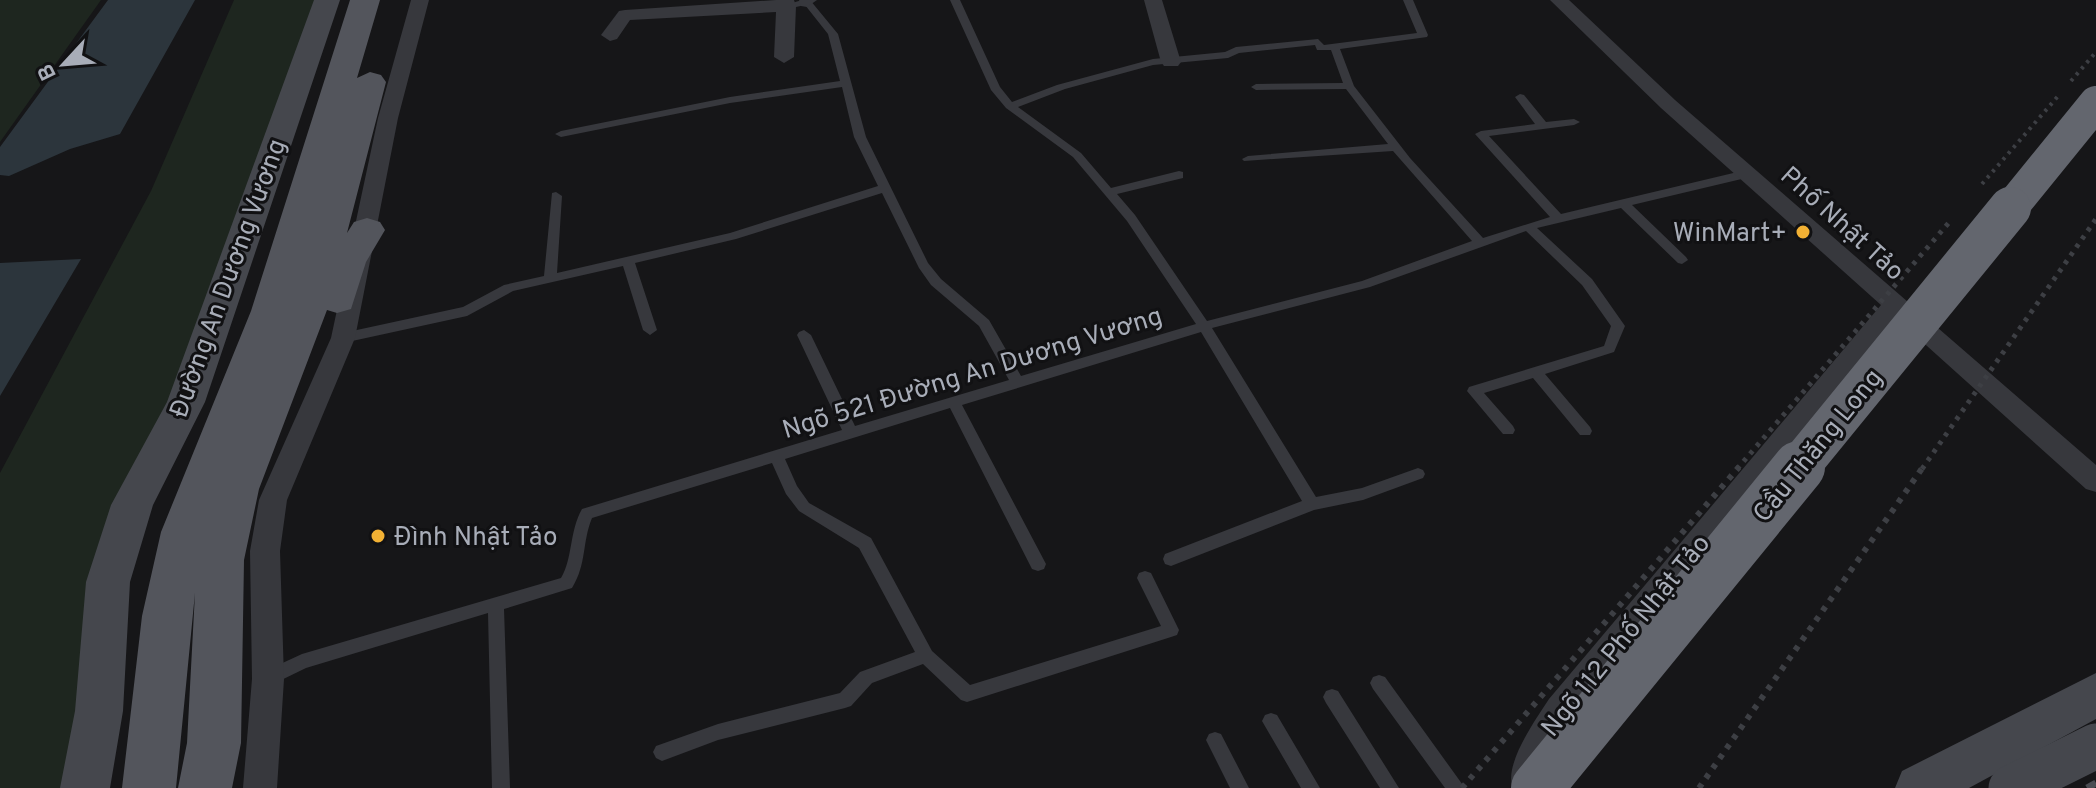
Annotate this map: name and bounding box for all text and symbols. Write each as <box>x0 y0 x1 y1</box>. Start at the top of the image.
north arrow <box>24 24 104 104</box>
text: B <box>33 59 64 84</box>
street label: Đường An Dương Vương <box>164 135 295 423</box>
street label: Phố Nhật Tảo <box>1772 160 1911 289</box>
place label: WinMart+ <box>1673 218 1787 251</box>
marker: WinMart+ <box>1794 223 1812 241</box>
street label: Ngõ 521 Đường An Dương Vương <box>779 301 1167 448</box>
street label: Cầu Thăng Long <box>1746 362 1891 530</box>
place label: Đình Nhật Tảo <box>394 522 557 555</box>
marker: Đình Nhật Tảo <box>369 527 387 545</box>
street label: Ngõ 112 Phố Nhật Tảo <box>1534 528 1719 744</box>

